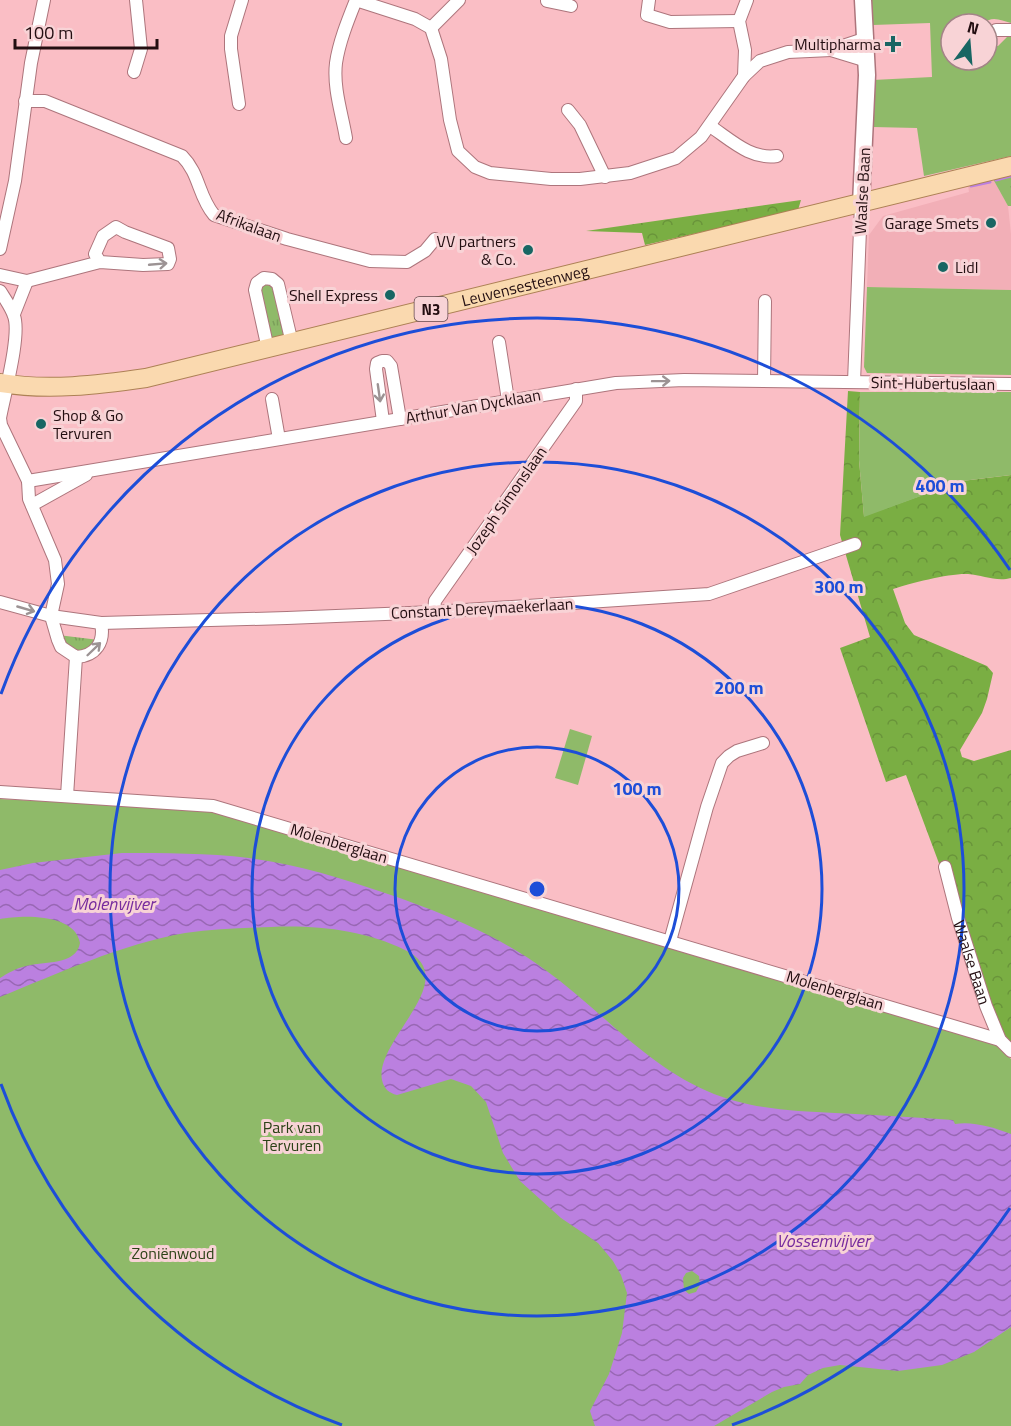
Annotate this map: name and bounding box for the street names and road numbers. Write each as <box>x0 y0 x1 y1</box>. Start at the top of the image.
street label: Waalse Baan <box>848 147 876 235</box>
street label: Afrikalaan <box>213 202 285 248</box>
street label: Leuvensesteenweg <box>459 258 591 312</box>
road number: N3 <box>414 297 448 321</box>
street label: Sint-Hubertuslaan <box>871 370 995 396</box>
street label: Arthur Van Dycklaan <box>404 382 542 430</box>
street label: Jozeph Simonslaan <box>460 441 552 559</box>
street label: Constant Dereymaekerlaan <box>390 591 574 625</box>
street label: Molenberglaan <box>287 817 391 869</box>
street label: Waalse Baan <box>947 917 997 1007</box>
street label: Molenberglaan <box>783 964 887 1016</box>

